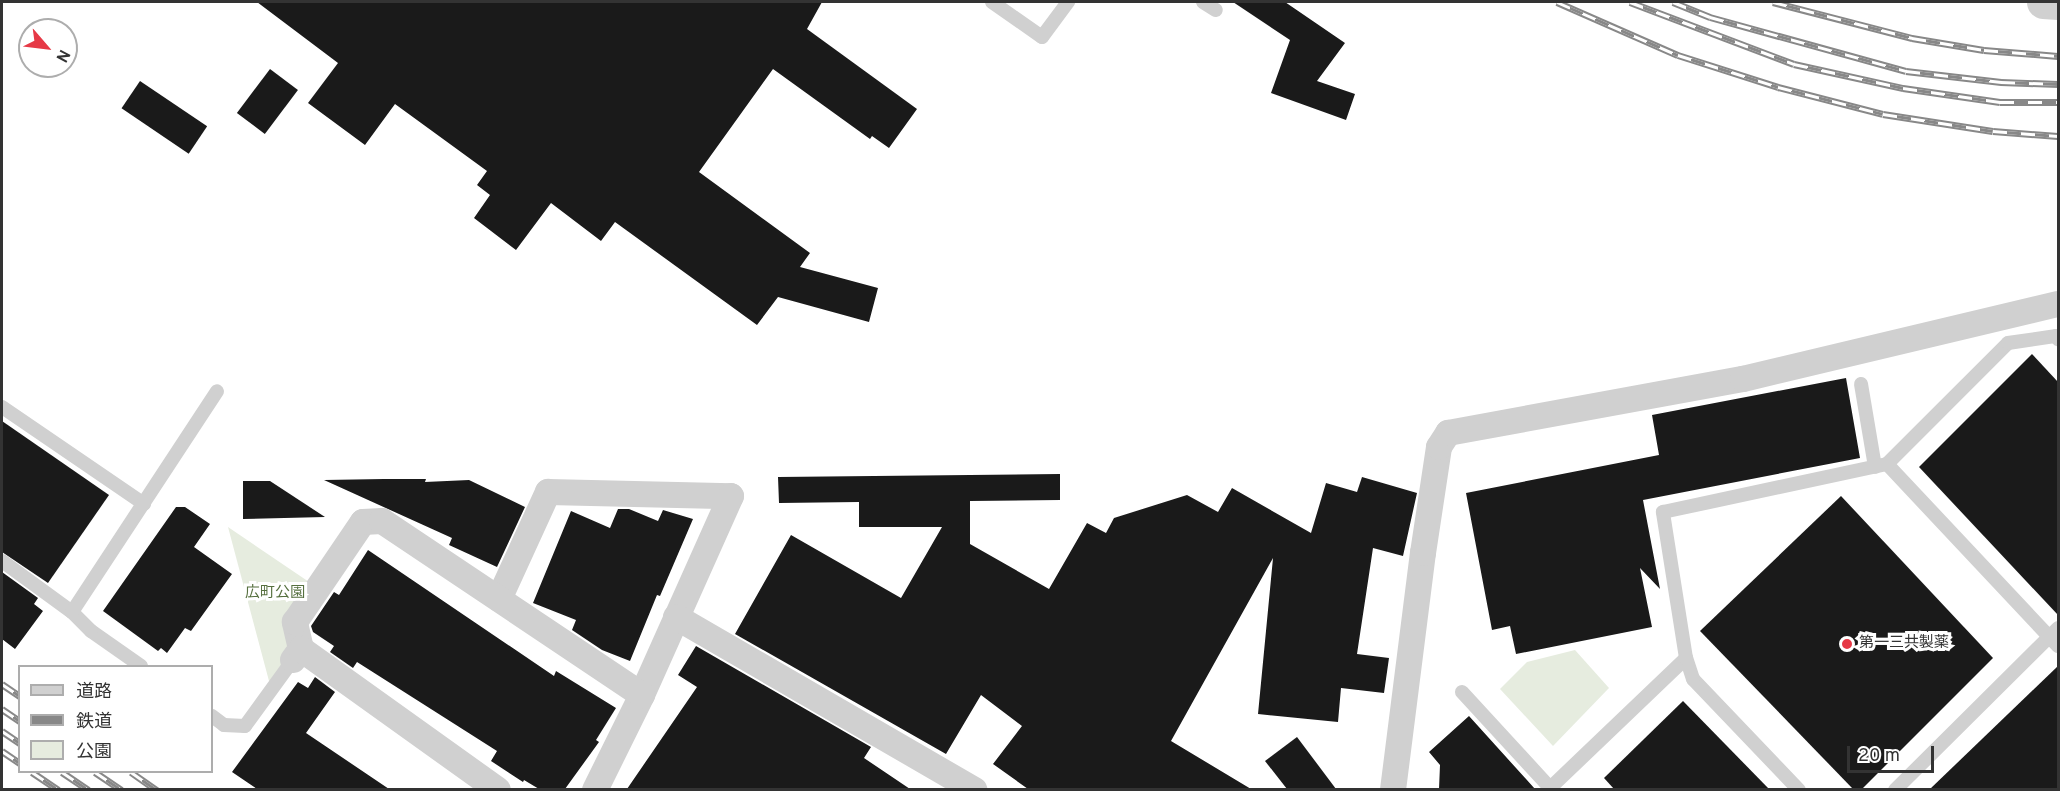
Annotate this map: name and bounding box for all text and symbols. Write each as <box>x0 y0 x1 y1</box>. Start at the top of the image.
north arrow <box>18 18 78 78</box>
text: N <box>51 46 74 65</box>
park label: 広町公園 <box>245 585 305 603</box>
place label: 第一三共製薬 <box>1859 635 1949 653</box>
marker: 第一三共製薬 <box>1840 637 1854 651</box>
legend <box>18 665 213 773</box>
text: 道路 <box>76 681 112 704</box>
text: 鉄道 <box>76 711 112 734</box>
scale bar <box>1850 734 1937 772</box>
text: 公園 <box>76 741 112 764</box>
text: 20 m <box>1858 745 1900 768</box>

